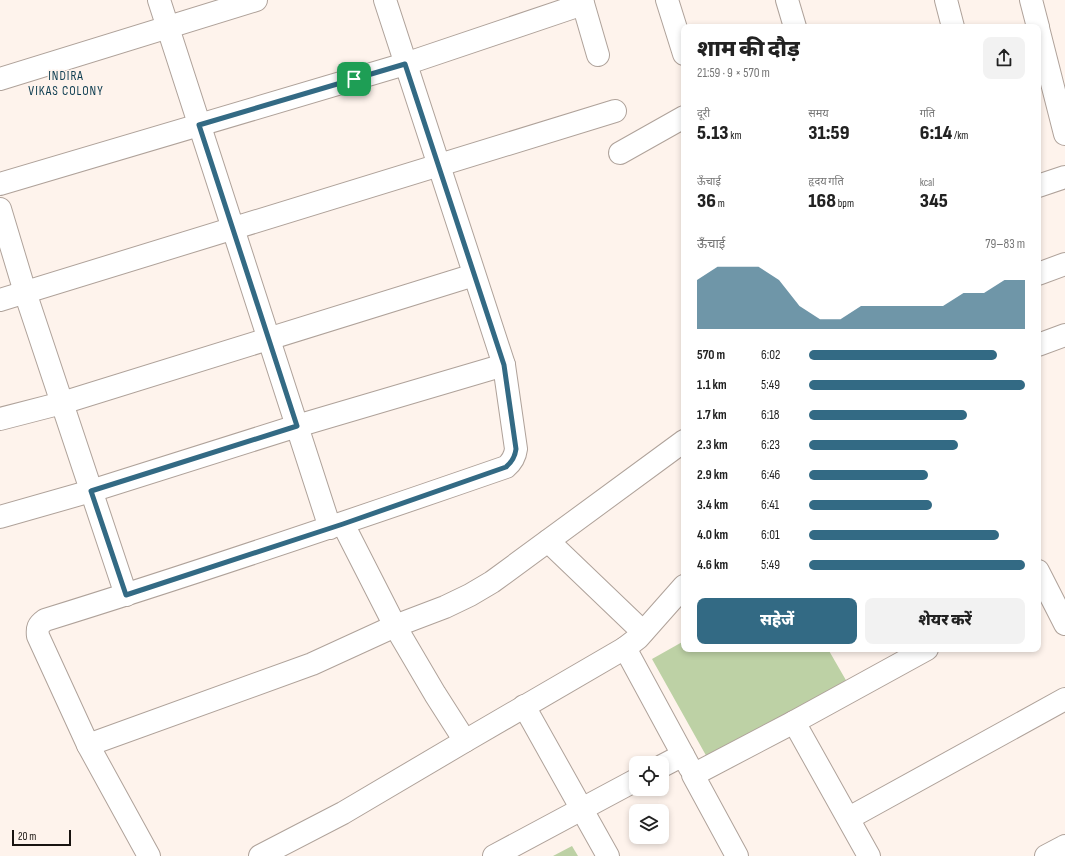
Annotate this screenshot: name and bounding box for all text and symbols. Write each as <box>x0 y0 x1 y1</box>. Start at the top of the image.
text: शाम की दौड़ <box>697 36 800 63</box>
button: share <box>983 37 1025 79</box>
pin <box>337 62 371 96</box>
text: 21:59 · 9 × 570 m <box>697 65 770 81</box>
district label: INDIRA VIKAS COLONY <box>28 68 104 99</box>
icon: arrive <box>343 68 365 90</box>
text: दूरी <box>697 107 710 120</box>
text: समय <box>808 107 829 120</box>
text: गति <box>920 107 935 120</box>
text: 5.13 <box>697 121 729 145</box>
text: 31:59 <box>808 121 849 145</box>
text: 6:14 <box>920 121 952 145</box>
text: km <box>729 129 742 142</box>
text: /km <box>952 129 968 142</box>
text: ऊँचाई <box>697 175 721 188</box>
text: हृदय गति <box>808 175 844 188</box>
text: kcal <box>920 176 934 189</box>
text: 36 <box>697 189 716 213</box>
text: 168 <box>808 189 836 213</box>
text: 345 <box>920 189 948 213</box>
text: m <box>716 197 725 210</box>
text: bpm <box>836 197 854 210</box>
text: ऊँचाई <box>697 236 725 252</box>
text: 79–83 m <box>985 236 1025 252</box>
text: 570 m <box>697 347 725 363</box>
text: 6:02 <box>761 347 780 363</box>
text: 1.1 km <box>697 377 727 393</box>
text: 5:49 <box>761 377 780 393</box>
text: 1.7 km <box>697 407 727 423</box>
text: 6:18 <box>761 407 779 423</box>
text: 2.3 km <box>697 437 728 453</box>
text: 6:23 <box>761 437 780 453</box>
text: 2.9 km <box>697 467 728 483</box>
text: 6:46 <box>761 467 780 483</box>
text: 3.4 km <box>697 497 728 513</box>
text: 6:41 <box>761 497 779 513</box>
text: 4.0 km <box>697 527 728 543</box>
text: 6:01 <box>761 527 780 543</box>
text: 4.6 km <box>697 557 728 573</box>
text: 5:49 <box>761 557 780 573</box>
button: सहेजें <box>697 598 857 644</box>
button: शेयर करें <box>865 598 1025 644</box>
map controls <box>629 756 669 844</box>
button: locate <box>629 756 669 796</box>
button: layers <box>629 804 669 844</box>
scale bar <box>12 828 71 847</box>
text: 20 m <box>18 830 36 843</box>

